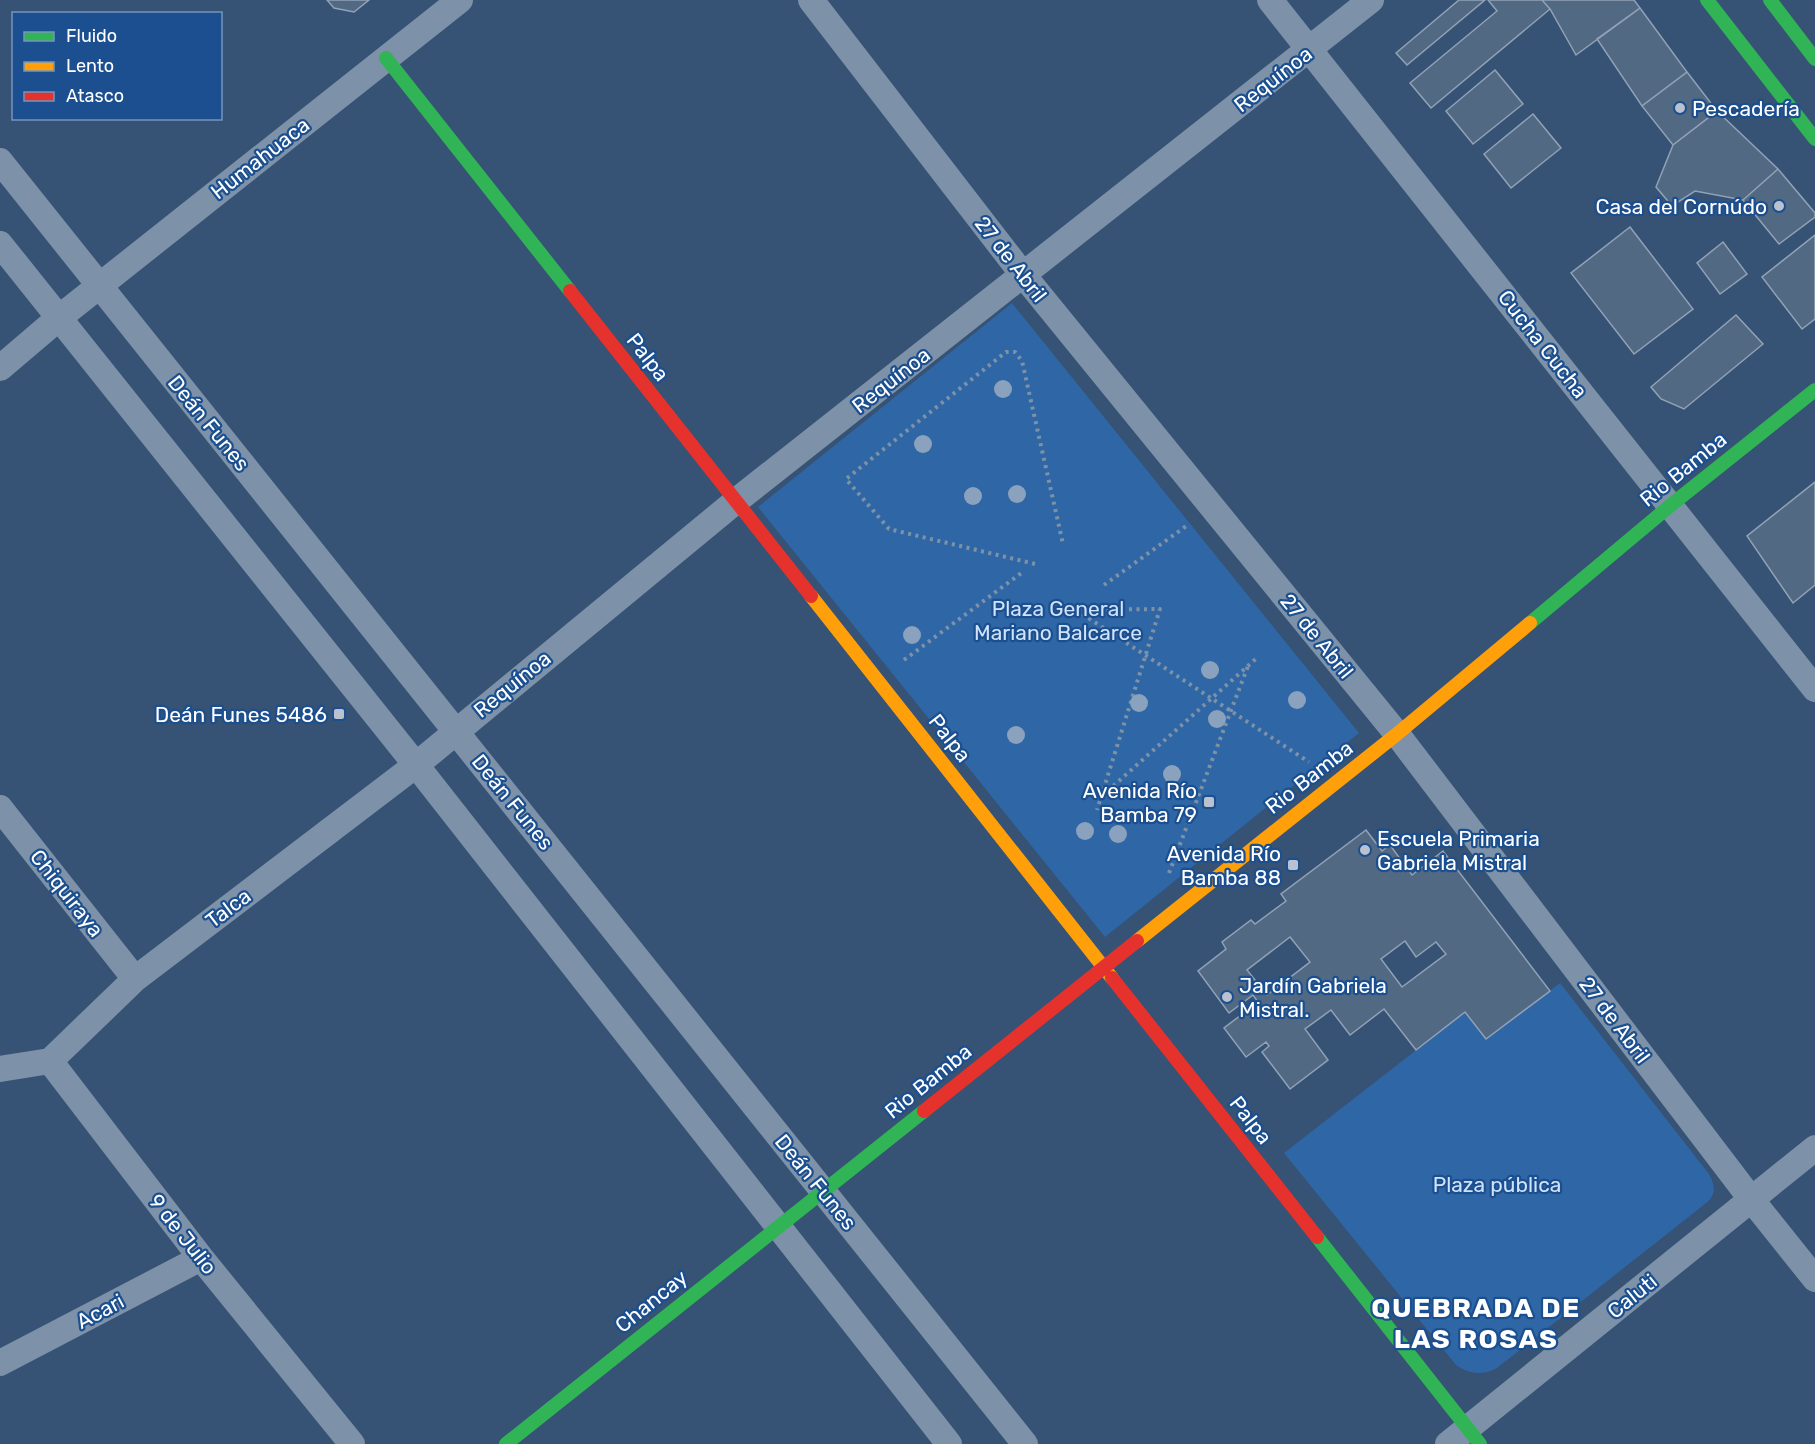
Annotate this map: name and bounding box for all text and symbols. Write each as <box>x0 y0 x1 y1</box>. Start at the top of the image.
legend <box>12 12 222 120</box>
text: Fluido <box>66 25 117 47</box>
street label: Requínoa <box>1229 41 1317 117</box>
text: Lento <box>66 55 114 77</box>
text: Atasco <box>66 85 124 107</box>
place label: Pescadería <box>1692 96 1800 121</box>
marker: Pescadería <box>1673 101 1687 115</box>
street label: Humahuaca <box>206 112 314 204</box>
place label: Casa del Cornúdo <box>1596 194 1767 219</box>
marker: Casa del Cornúdo <box>1772 199 1786 213</box>
street label: 27 de Abril <box>970 211 1052 307</box>
street label: Cucha Cucha <box>1493 285 1593 403</box>
street label: Palpa <box>621 328 675 386</box>
street label: Requínoa <box>847 342 935 418</box>
street label: Deán Funes <box>163 370 255 476</box>
street label: Rio Bamba <box>1635 426 1731 512</box>
street label: 27 de Abril <box>1275 589 1359 683</box>
park label: Plaza General Mariano Balcarce <box>974 596 1142 645</box>
street label: Requínoa <box>468 645 556 723</box>
place label: Deán Funes 5486 <box>155 702 327 727</box>
marker: Deán Funes 5486 <box>332 707 346 721</box>
street label: Palpa <box>923 709 977 767</box>
street label: Rio Bamba <box>1260 735 1358 819</box>
street label: Deán Funes <box>467 749 559 855</box>
place label: Avenida Río Bamba 79 <box>1083 778 1197 827</box>
marker: Avenida Río Bamba 79 <box>1202 795 1216 809</box>
place label: Escuela Primaria Gabriela Mistral <box>1377 826 1540 875</box>
place label: Avenida Río Bamba 88 <box>1167 841 1281 890</box>
marker: Escuela Primaria Gabriela Mistral <box>1358 843 1372 857</box>
street label: Chiquiraya <box>25 844 109 942</box>
marker: Avenida Río Bamba 88 <box>1286 858 1300 872</box>
street label: Talca <box>200 883 256 933</box>
street label: 27 de Abril <box>1574 972 1656 1068</box>
place label: Jardín Gabriela Mistral. <box>1239 973 1387 1022</box>
marker: Jardín Gabriela Mistral. <box>1220 990 1234 1004</box>
street label: Rio Bamba <box>880 1038 976 1124</box>
street label: Palpa <box>1224 1091 1278 1149</box>
street label: Deán Funes <box>770 1129 862 1235</box>
park label: Plaza pública <box>1433 1172 1561 1197</box>
street label: 9 de Julio <box>144 1189 222 1279</box>
street label: Chancay <box>610 1264 692 1338</box>
street label: Caluti <box>1602 1268 1662 1324</box>
street label: Acari <box>72 1288 128 1334</box>
district label: QUEBRADA DE LAS ROSAS <box>1371 1292 1581 1355</box>

